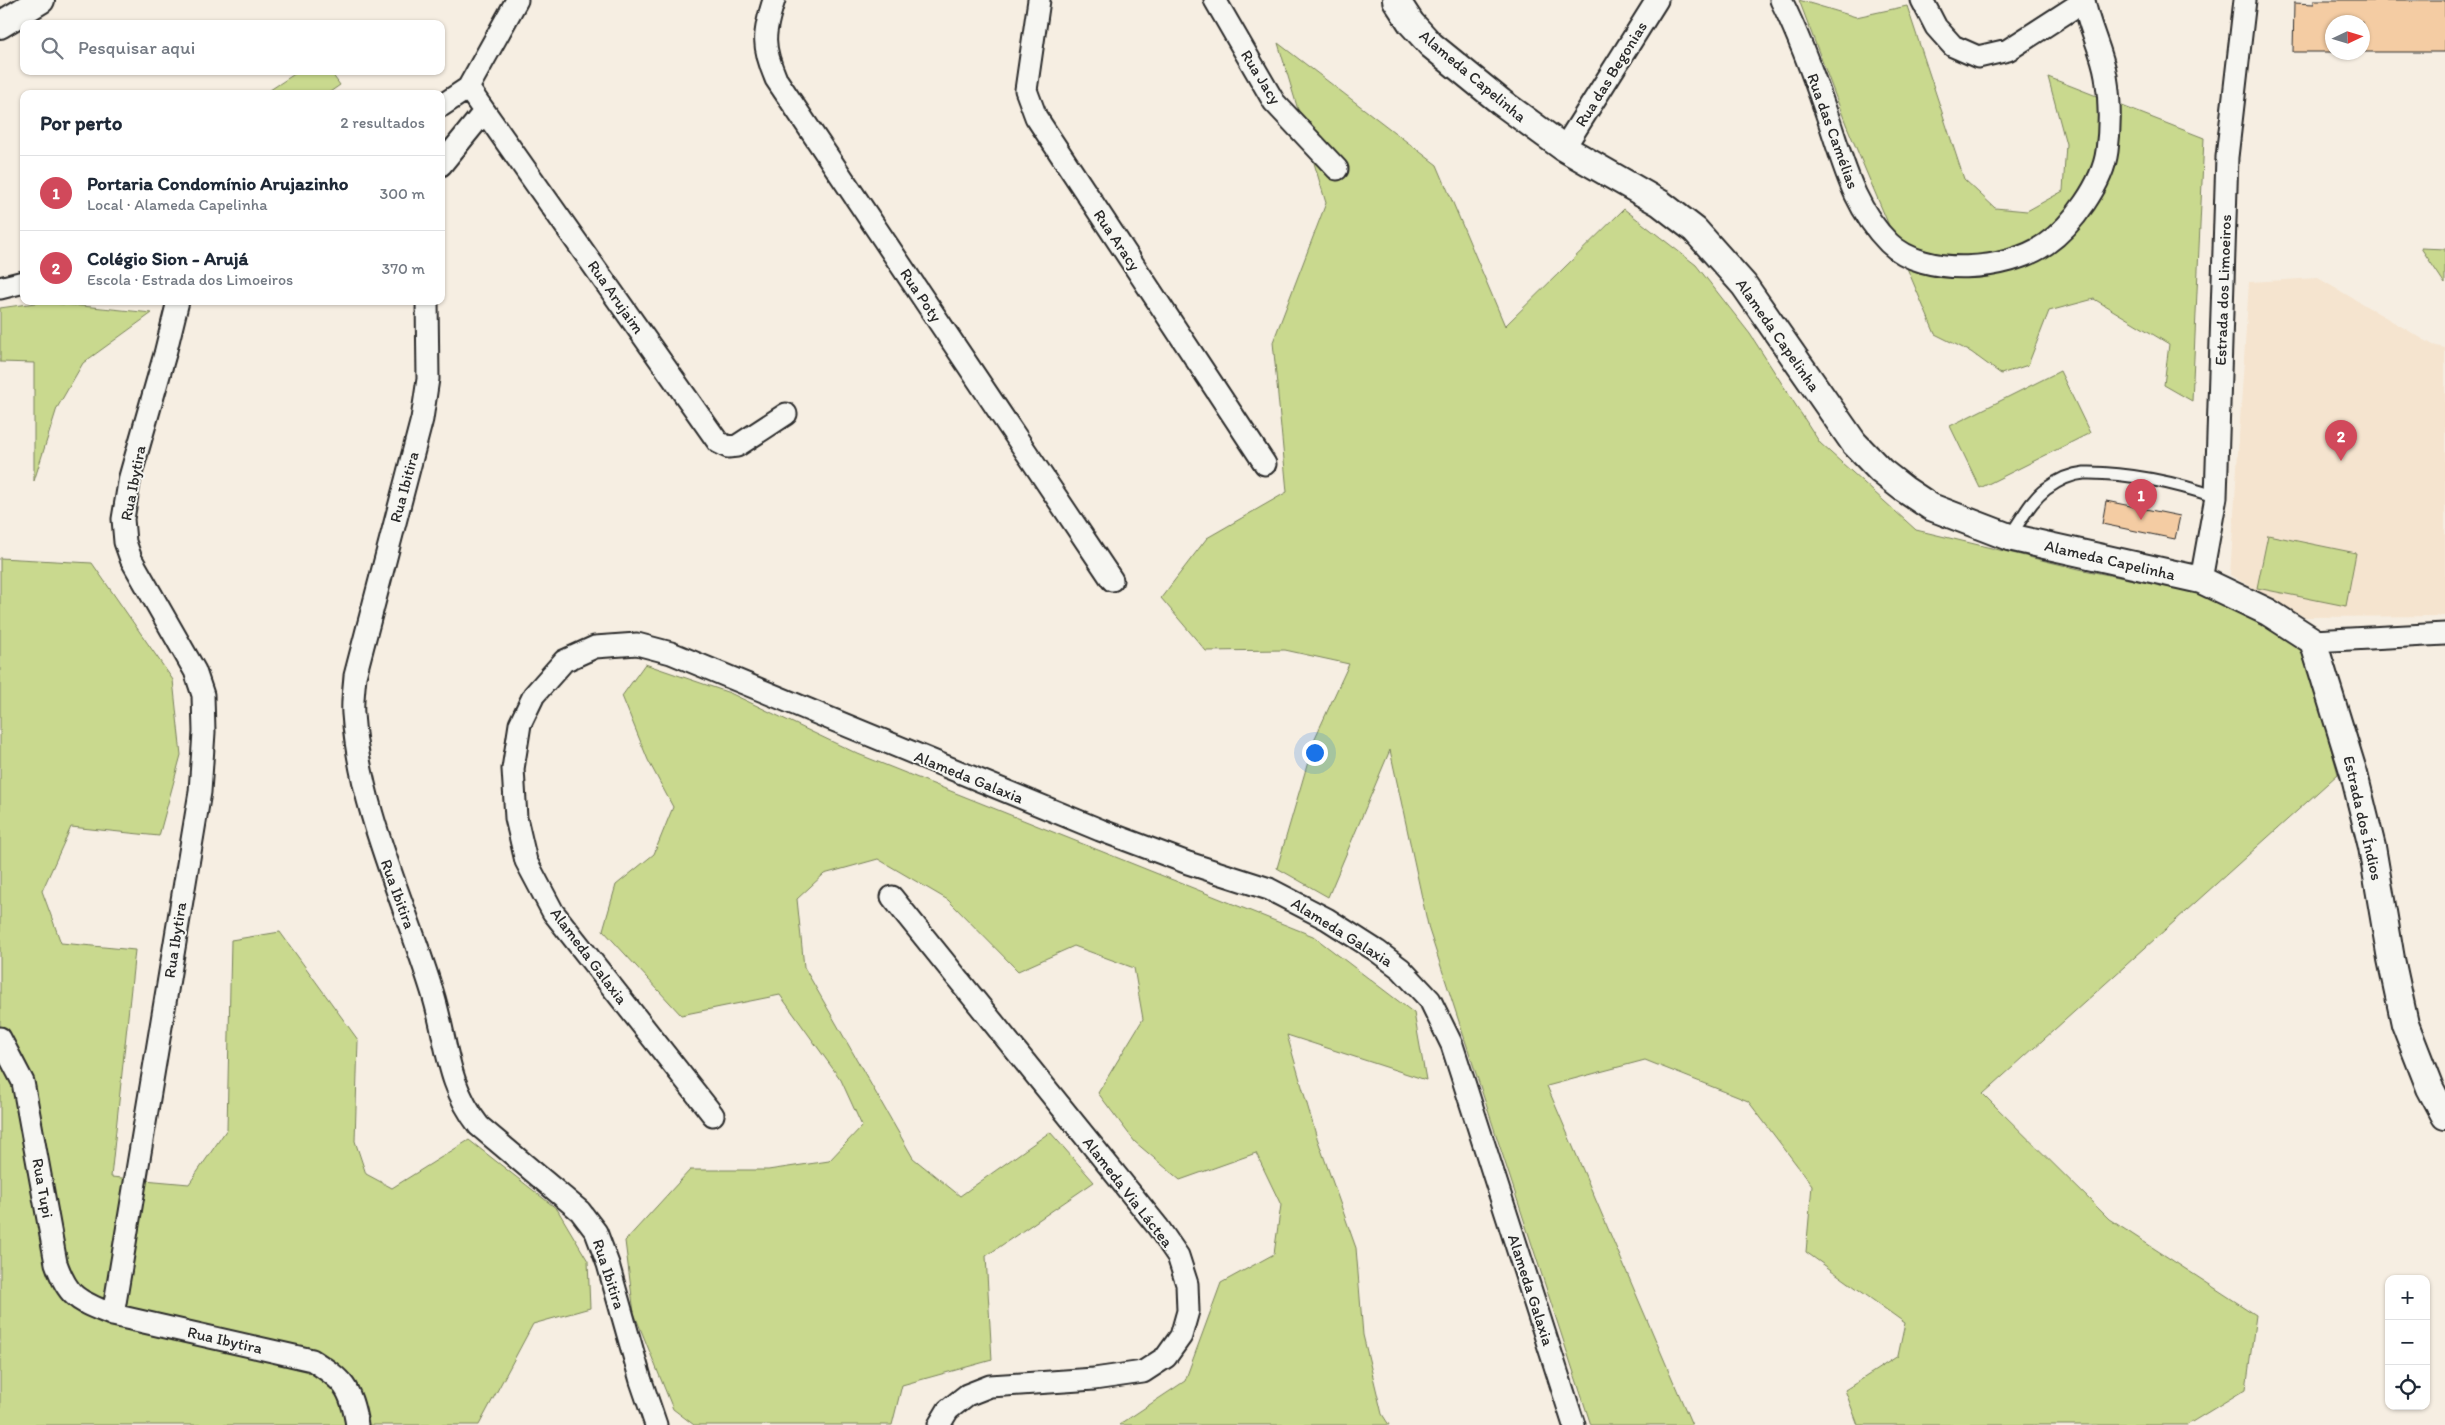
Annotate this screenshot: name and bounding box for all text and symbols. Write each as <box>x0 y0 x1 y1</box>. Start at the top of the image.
north arrow <box>2325 15 2370 60</box>
street label: Rua das Begonias <box>1571 18 1651 130</box>
search box <box>20 20 445 75</box>
street label: Alameda Capelinha <box>1416 26 1531 127</box>
icon: search <box>38 34 66 62</box>
text: Pesquisar aqui <box>78 36 195 59</box>
street label: Rua Jacy <box>1237 46 1285 108</box>
street label: Rua das Camélias <box>1803 71 1863 191</box>
text: Por perto <box>40 110 122 135</box>
text: 2 resultados <box>340 113 425 132</box>
text: Portaria Condomínio Arujazinho <box>87 172 348 195</box>
text: 1 <box>52 184 60 203</box>
text: 300 m <box>380 184 425 203</box>
text: Local · Alameda Capelinha <box>87 195 268 214</box>
street label: Rua Aracy <box>1090 206 1145 275</box>
street label: Estrada dos Limoeiros <box>2211 214 2235 366</box>
text: Colégio Sion - Arujá <box>87 247 248 270</box>
street label: Rua Arujaim <box>584 257 649 338</box>
text: 2 <box>52 259 60 278</box>
text: 370 m <box>381 259 425 278</box>
street label: Rua Poty <box>896 264 946 326</box>
text: Escola · Estrada dos Limoeiros <box>87 270 293 289</box>
street label: Alameda Capelinha <box>1732 275 1824 396</box>
pin: 2 <box>2325 420 2357 461</box>
street label: Rua Ibytira <box>116 443 150 522</box>
street label: Rua Ibitira <box>385 449 423 525</box>
pin: 1 <box>2125 479 2157 520</box>
street label: Alameda Capelinha <box>2043 536 2178 584</box>
your location <box>1302 740 1328 766</box>
street label: Alameda Galaxia <box>912 746 1027 808</box>
street label: Estrada dos Índios <box>2339 754 2387 882</box>
street label: Rua Ibitira <box>377 857 419 931</box>
street label: Alameda Galaxia <box>1288 893 1397 971</box>
street label: Rua Ibytira <box>160 900 190 979</box>
street label: Alameda Galaxia <box>547 904 632 1009</box>
street label: Alameda Via Láctea <box>1079 1133 1177 1252</box>
street label: Rua Tupi <box>28 1157 58 1219</box>
street label: Alameda Galaxia <box>1504 1232 1558 1349</box>
street label: Rua Ibitira <box>589 1237 629 1312</box>
map controls <box>2385 1275 2430 1410</box>
button: + <box>2385 1275 2430 1320</box>
button: − <box>2385 1320 2430 1365</box>
street label: Rua Ibytira <box>186 1322 265 1358</box>
button: locate <box>2385 1365 2430 1410</box>

